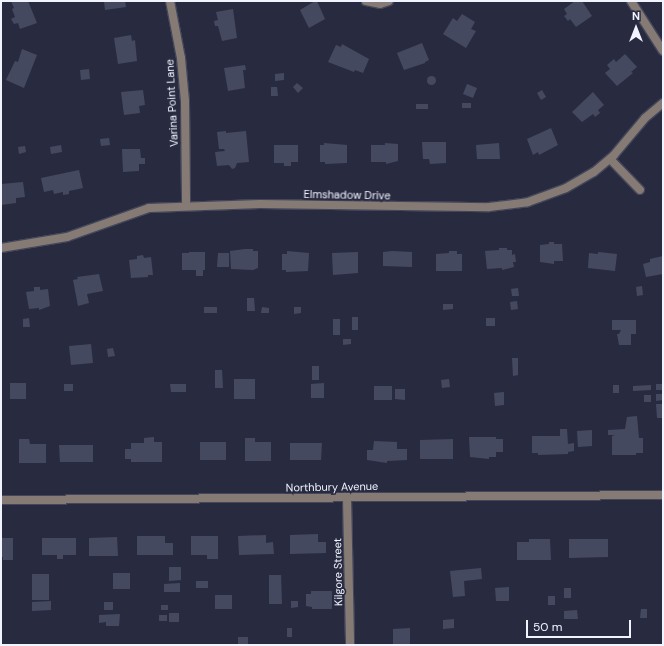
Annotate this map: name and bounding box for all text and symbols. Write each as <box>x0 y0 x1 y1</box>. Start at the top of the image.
north arrow <box>616 8 656 48</box>
text: N <box>632 9 640 23</box>
street label: Varina Point Lane <box>163 59 181 147</box>
street label: Elmshadow Drive <box>303 188 391 202</box>
street label: Northbury Avenue <box>286 480 378 494</box>
street label: Kilgore Street <box>331 538 345 606</box>
scale bar <box>528 612 633 638</box>
text: 50 m <box>533 619 562 635</box>

